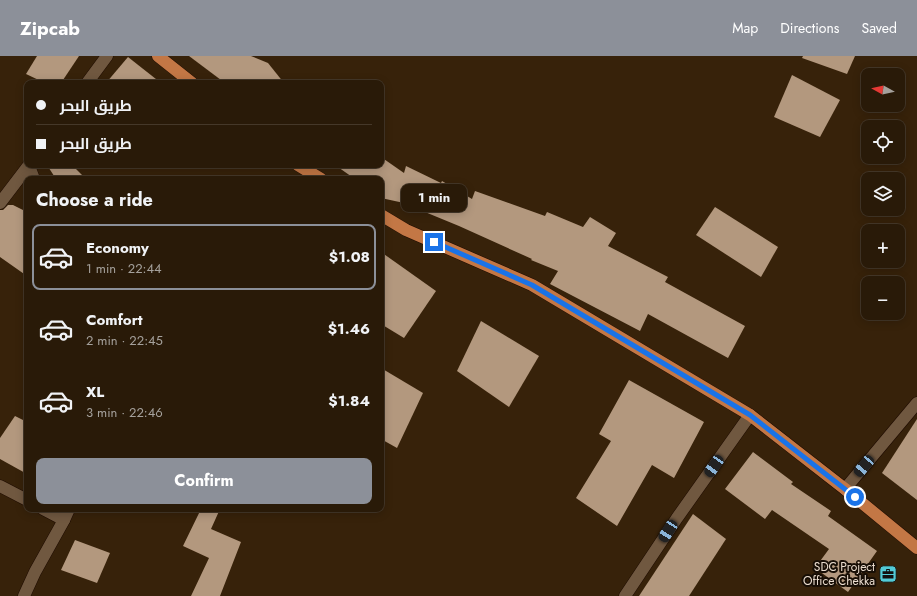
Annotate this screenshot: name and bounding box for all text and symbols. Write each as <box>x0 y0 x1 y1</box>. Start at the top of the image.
text: Zipcab <box>20 15 80 42</box>
text: Map <box>732 18 758 38</box>
text: Directions <box>780 18 840 38</box>
text: Saved <box>862 18 897 38</box>
north arrow <box>861 68 905 112</box>
map controls <box>861 68 905 320</box>
text: طريق البحر <box>60 95 132 117</box>
button: locate <box>861 120 905 164</box>
text: طريق البحر <box>60 133 132 155</box>
button: layers <box>861 172 905 216</box>
callout: 1 min <box>401 184 467 212</box>
text: Choose a ride <box>36 187 153 213</box>
text: 1 min <box>418 188 450 207</box>
button: + <box>861 224 905 268</box>
route end <box>425 233 443 251</box>
text: Economy <box>86 237 149 259</box>
icon: car <box>38 239 74 275</box>
text: $1.08 <box>329 246 370 268</box>
text: 1 min · 22:44 <box>86 259 162 278</box>
button: − <box>861 276 905 320</box>
text: Comfort <box>86 309 143 331</box>
icon: car <box>38 311 74 347</box>
text: $1.46 <box>328 318 370 340</box>
text: 2 min · 22:45 <box>86 331 163 350</box>
text: XL <box>86 381 104 403</box>
icon: car <box>38 383 74 419</box>
text: $1.84 <box>328 390 370 412</box>
text: 3 min · 22:46 <box>86 403 163 422</box>
car <box>702 453 726 479</box>
car <box>852 453 876 479</box>
button: Confirm <box>36 458 372 504</box>
route start <box>846 488 864 506</box>
car <box>656 518 680 544</box>
place label: SDC Project Office Chekka <box>803 558 875 590</box>
office icon: SDC Project Office Chekka <box>878 564 898 584</box>

